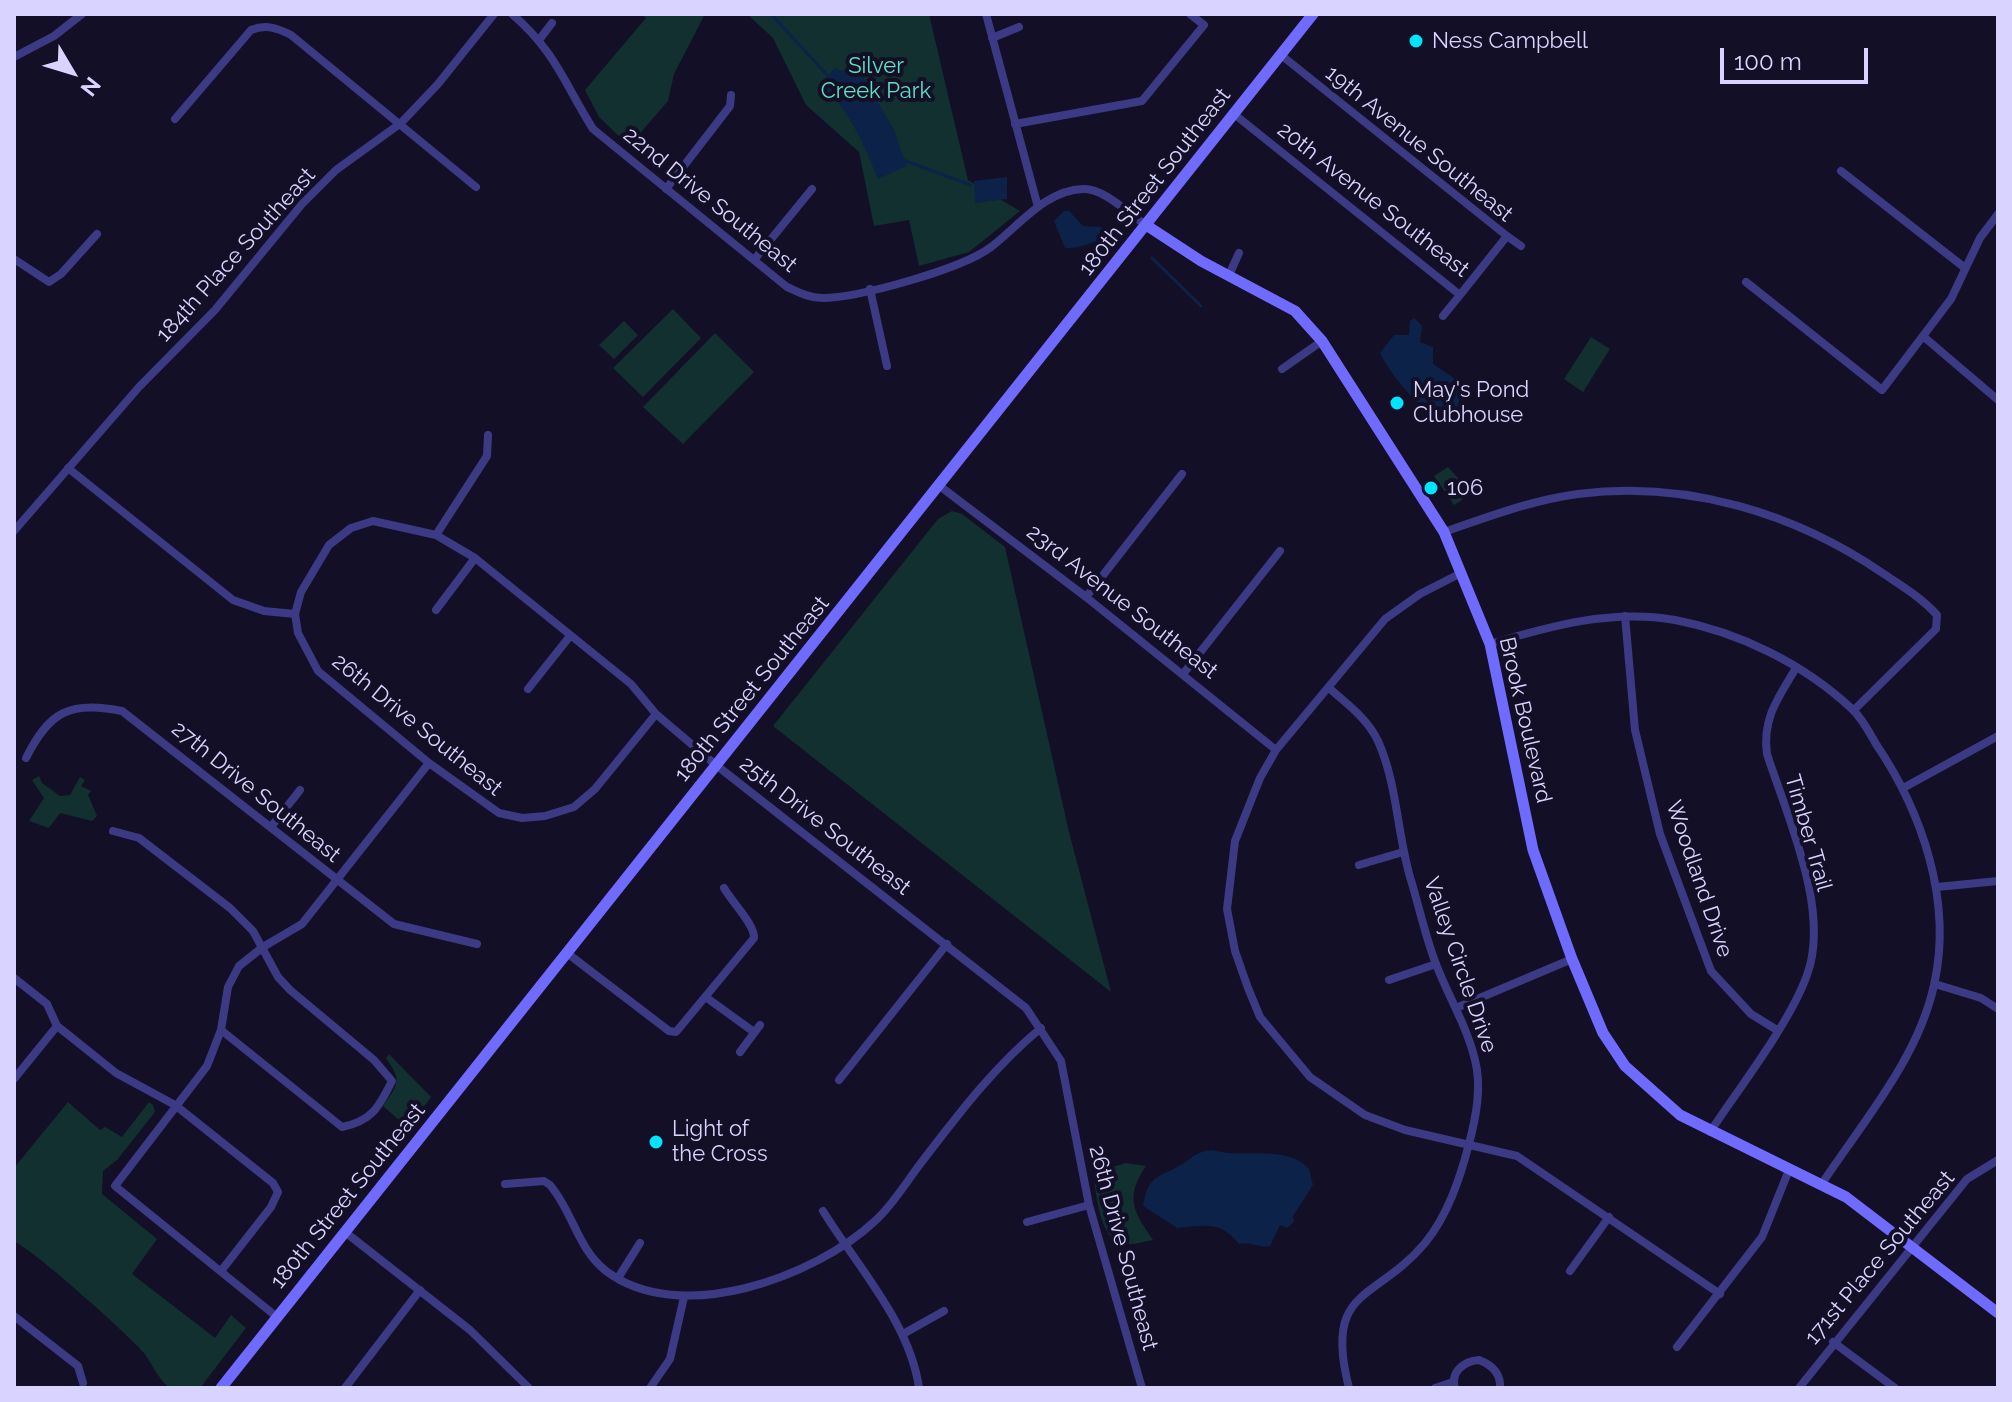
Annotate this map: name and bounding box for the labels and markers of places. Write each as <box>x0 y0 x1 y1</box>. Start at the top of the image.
place label: Ness Campbell <box>1432 28 1588 54</box>
marker: Ness Campbell <box>1407 32 1425 50</box>
place label: May's Pond Clubhouse <box>1413 377 1529 428</box>
marker: May's Pond Clubhouse <box>1388 394 1406 412</box>
place label: 106 <box>1447 475 1483 501</box>
marker: 106 <box>1422 479 1440 497</box>
place label: Light of the Cross <box>672 1116 768 1168</box>
marker: Light of the Cross <box>647 1133 665 1151</box>

